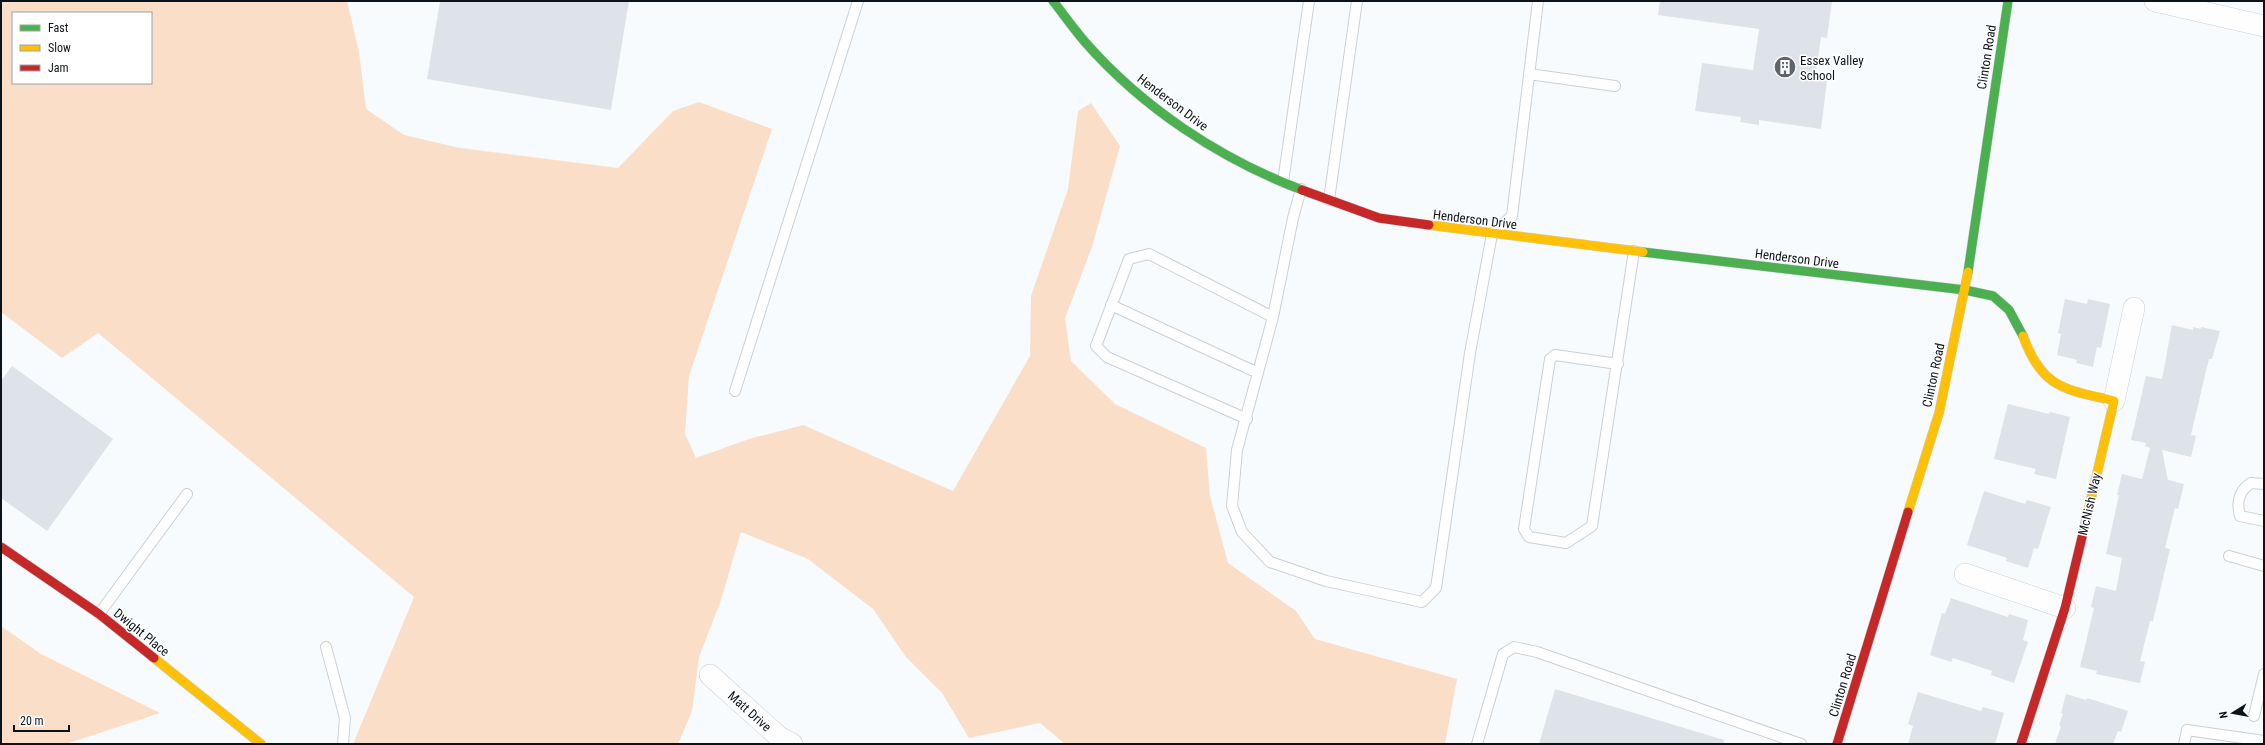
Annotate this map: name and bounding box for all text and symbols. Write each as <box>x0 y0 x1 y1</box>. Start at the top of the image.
legend <box>12 12 152 84</box>
text: Fast <box>48 21 69 35</box>
street label: Clinton Road <box>1974 24 1999 90</box>
text: Slow <box>48 41 71 55</box>
place label: Essex Valley School <box>1800 53 1864 83</box>
building icon: Essex Valley School <box>1772 54 1798 80</box>
text: Jam <box>48 61 69 75</box>
street label: Henderson Drive <box>1134 71 1211 134</box>
street label: Henderson Drive <box>1432 207 1518 232</box>
street label: Henderson Drive <box>1754 246 1840 271</box>
street label: Clinton Road <box>1919 342 1948 409</box>
street label: McNish Way <box>2075 471 2104 537</box>
street label: Dwight Place <box>111 606 172 659</box>
street label: Clinton Road <box>1826 652 1859 719</box>
street label: Matt Drive <box>725 688 774 735</box>
north arrow <box>2213 693 2253 733</box>
scale bar <box>14 707 69 733</box>
text: N <box>2217 710 2231 719</box>
text: 20 m <box>20 714 44 728</box>

